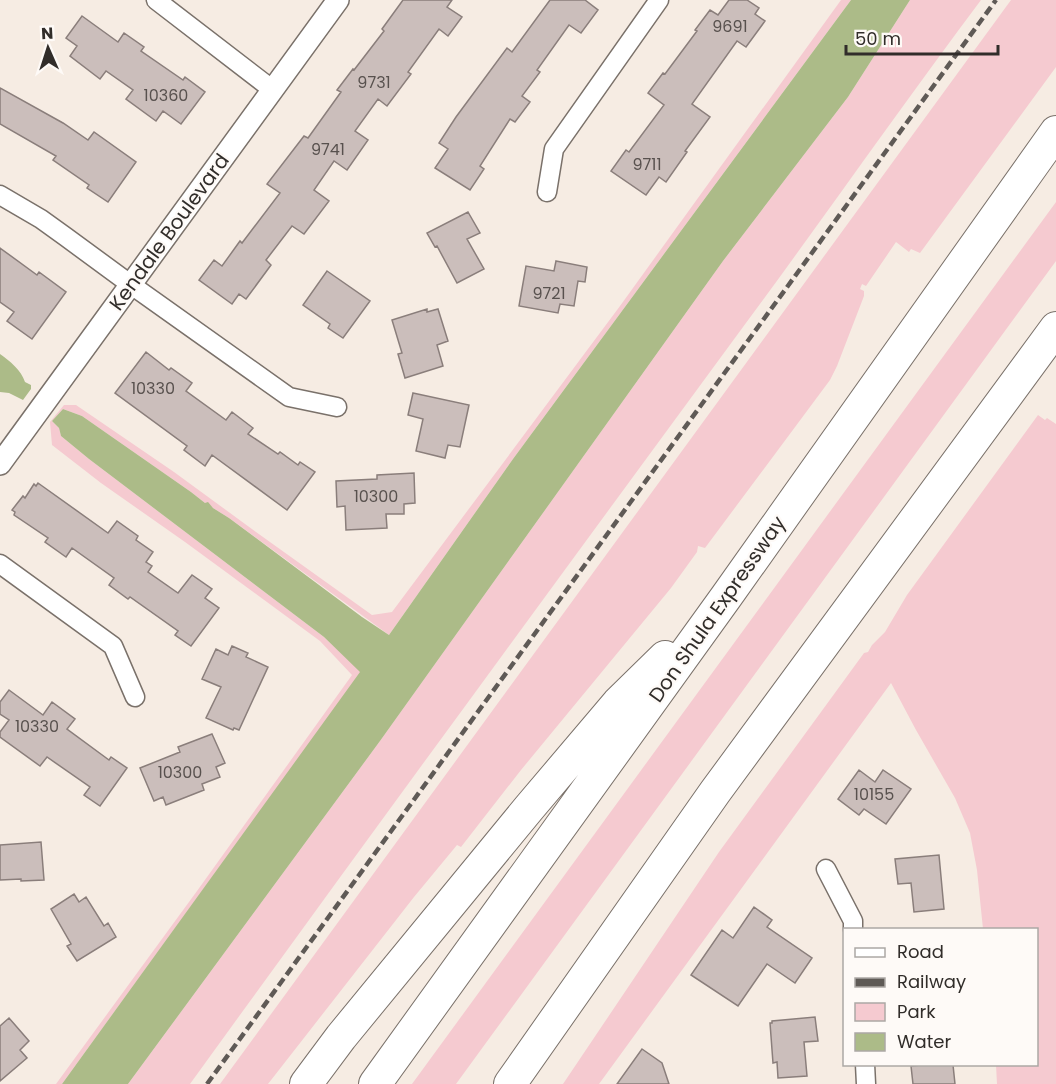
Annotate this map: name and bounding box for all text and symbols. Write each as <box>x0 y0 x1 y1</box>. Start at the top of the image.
house number: 9691 <box>712 15 748 38</box>
north arrow <box>18 18 78 78</box>
scale bar <box>846 18 998 56</box>
text: N <box>41 22 54 45</box>
text: 50 m <box>855 26 901 51</box>
house number: 9731 <box>357 71 391 94</box>
house number: 10360 <box>144 84 188 107</box>
house number: 9741 <box>311 138 345 161</box>
street label: Kendale Boulevard <box>102 148 236 316</box>
house number: 9711 <box>632 153 662 176</box>
house number: 9721 <box>532 282 566 305</box>
house number: 10330 <box>131 377 175 400</box>
house number: 10300 <box>354 485 398 508</box>
street label: Don Shula Expressway <box>642 510 792 708</box>
house number: 10330 <box>15 715 59 738</box>
house number: 10300 <box>158 761 202 784</box>
house number: 10155 <box>854 783 894 806</box>
legend <box>843 928 1038 1066</box>
text: Road <box>897 939 944 964</box>
text: Railway <box>897 969 966 994</box>
text: Park <box>897 999 936 1024</box>
text: Water <box>897 1029 951 1054</box>

